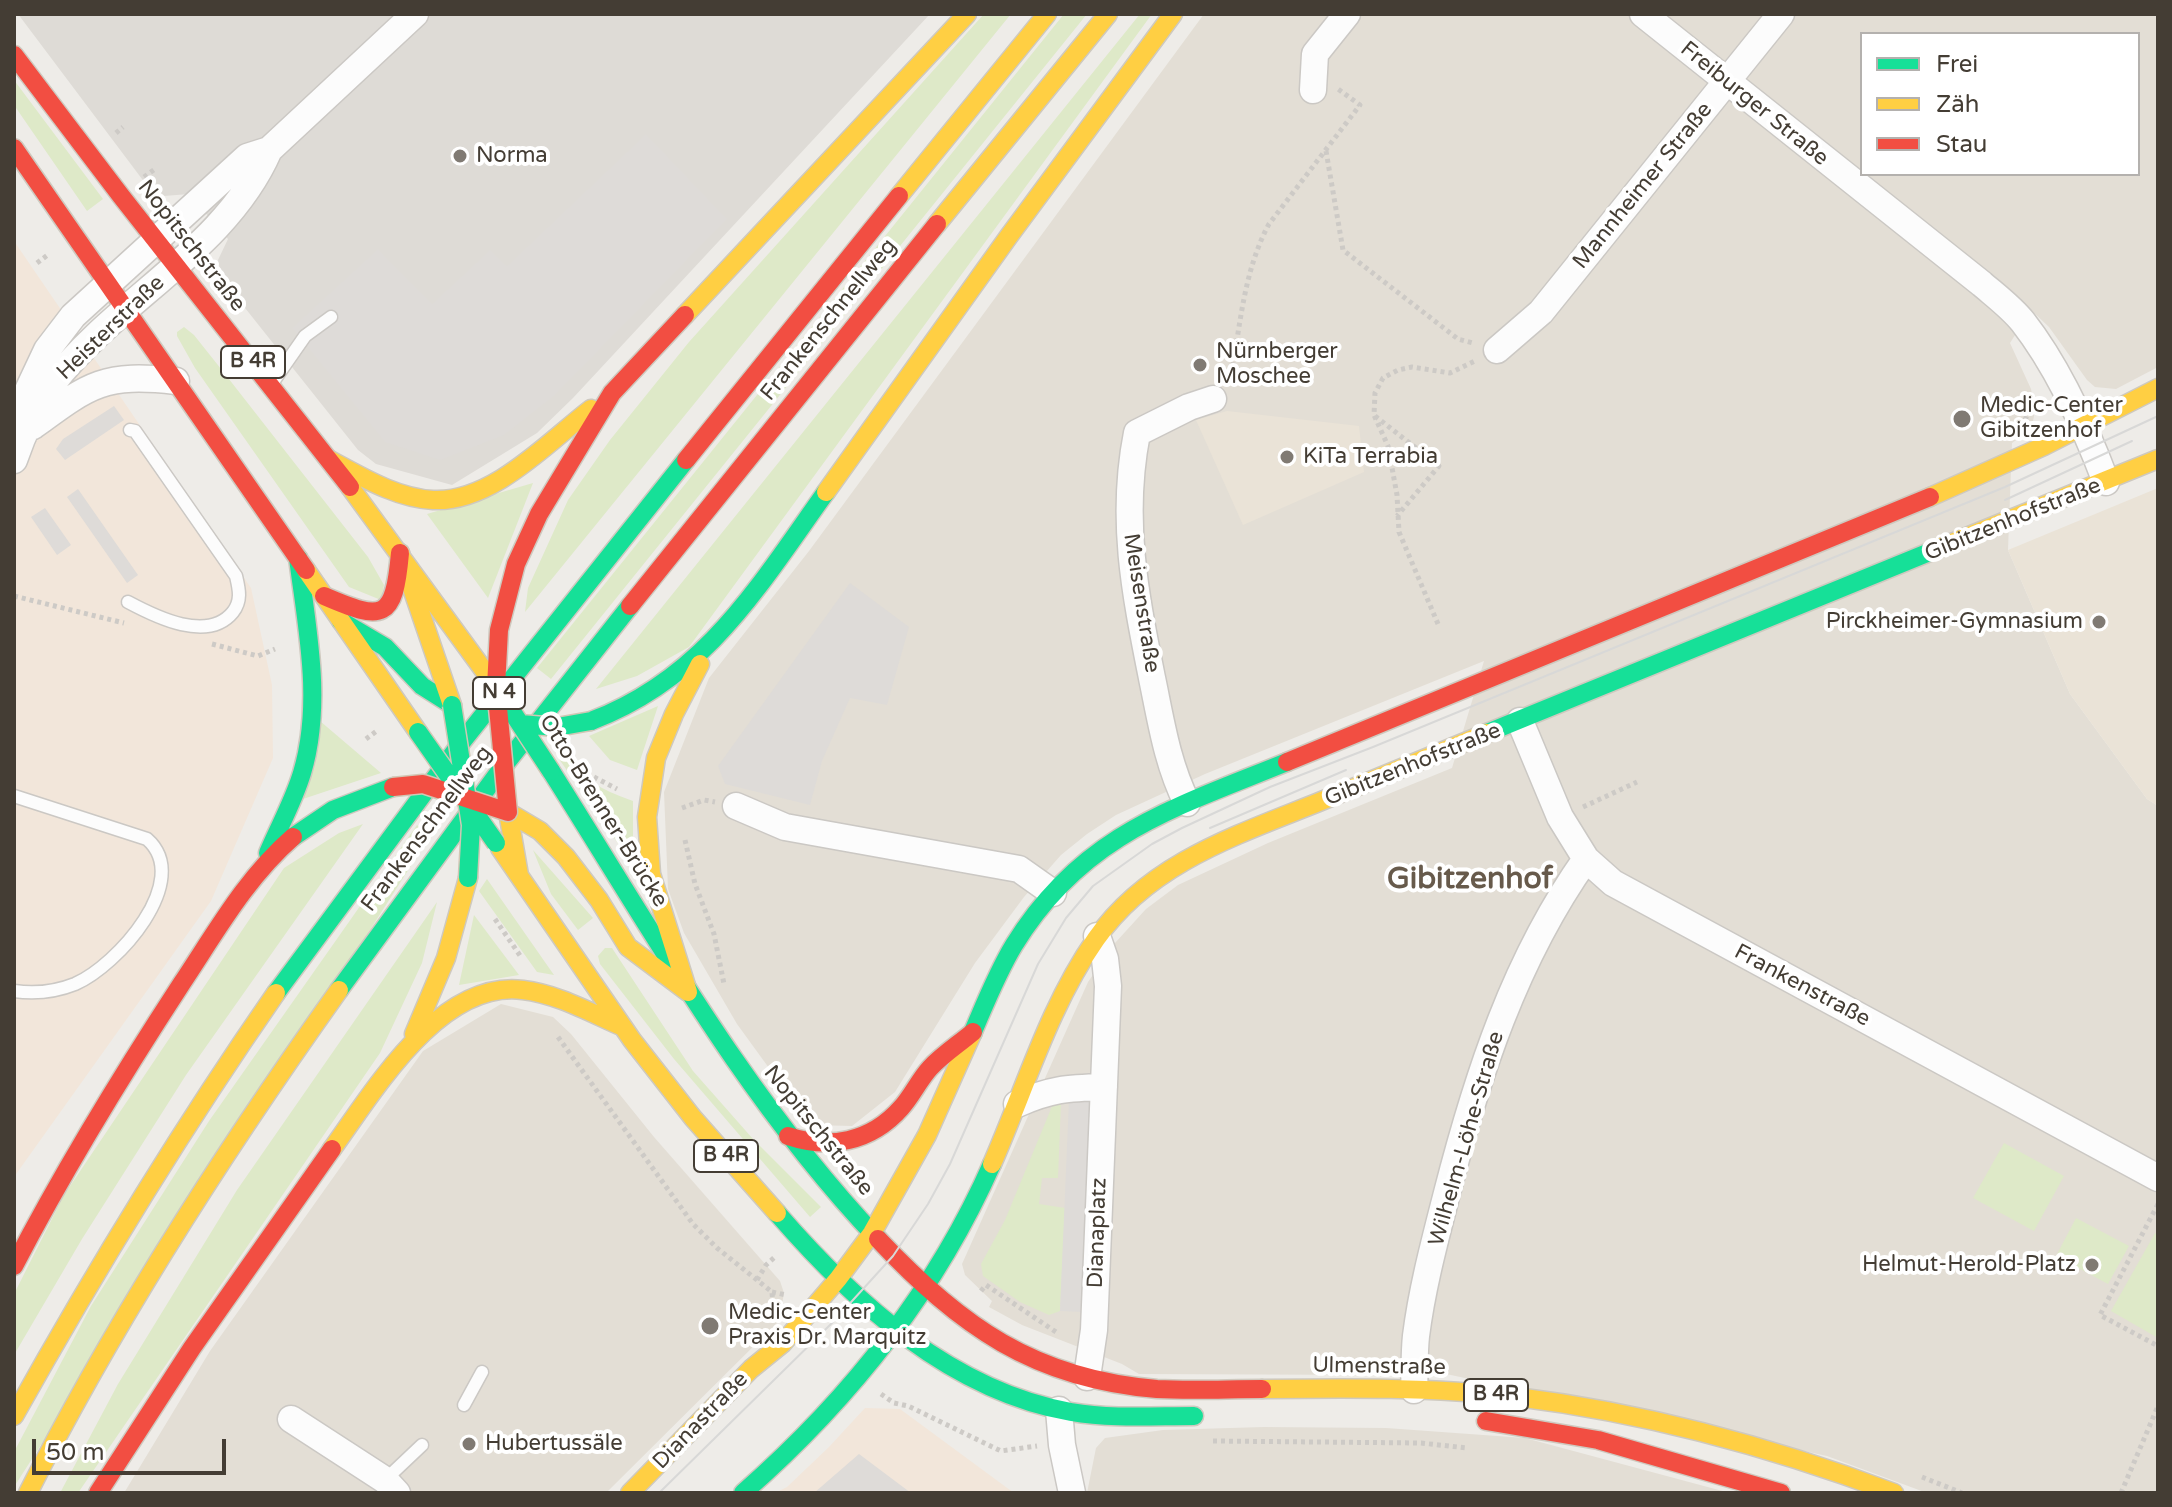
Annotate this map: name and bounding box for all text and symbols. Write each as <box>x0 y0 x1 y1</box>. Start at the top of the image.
legend <box>1860 32 2140 176</box>
street label: Freiburger Straße <box>1675 36 1833 172</box>
text: Frei <box>1936 50 1978 79</box>
text: Zäh <box>1936 90 1979 119</box>
street label: Mannheimer Straße <box>1568 97 1718 275</box>
text: Stau <box>1936 130 1987 159</box>
place label: Norma <box>476 143 548 169</box>
marker: Norma <box>451 147 469 165</box>
street label: Nopitschstraße <box>131 175 251 317</box>
street label: Frankenschnellweg <box>756 234 902 406</box>
street label: Heisterstraße <box>52 270 170 386</box>
place label: Nürnberger Moschee <box>1216 339 1338 390</box>
road number: B 4R <box>221 346 285 378</box>
marker: Nürnberger Moschee <box>1191 356 1209 374</box>
place label: Medic-Center Gibitzenhof <box>1980 393 2123 444</box>
marker: Medic-Center Gibitzenhof <box>1951 408 1973 430</box>
place label: KiTa Terrabia <box>1303 444 1438 470</box>
marker: KiTa Terrabia <box>1278 448 1296 466</box>
street label: Gibitzenhofstraße <box>1921 473 2105 567</box>
street label: Meisenstraße <box>1117 531 1165 675</box>
place label: Pirckheimer-Gymnasium <box>1826 609 2083 635</box>
marker: Pirckheimer-Gymnasium <box>2090 613 2108 631</box>
road number: N 4 <box>473 677 525 709</box>
street label: Otto-Brenner-Brücke <box>533 710 673 912</box>
street label: Gibitzenhofstraße <box>1321 718 1505 812</box>
street label: Frankenschnellweg <box>356 741 498 917</box>
district label: Gibitzenhof <box>1387 862 1553 898</box>
street label: Frankenstraße <box>1730 939 1874 1033</box>
street label: Wilhelm-Löhe-Straße <box>1424 1029 1510 1249</box>
street label: Nopitschstraße <box>757 1061 879 1201</box>
road number: B 4R <box>694 1140 758 1172</box>
street label: Dianaplatz <box>1083 1177 1113 1289</box>
place label: Helmut-Herold-Platz <box>1862 1252 2076 1278</box>
marker: Helmut-Herold-Platz <box>2083 1256 2101 1274</box>
place label: Medic-Center Praxis Dr. Marquitz <box>728 1300 926 1352</box>
marker: Medic-Center Praxis Dr. Marquitz <box>699 1315 721 1337</box>
street label: Ulmenstraße <box>1312 1353 1446 1381</box>
street label: Dianastraße <box>648 1367 754 1475</box>
road number: B 4R <box>1464 1379 1528 1411</box>
scale bar <box>36 1423 230 1473</box>
place label: Hubertussäle <box>485 1431 623 1457</box>
marker: Hubertussäle <box>460 1435 478 1453</box>
text: 50 m <box>46 1438 104 1467</box>

